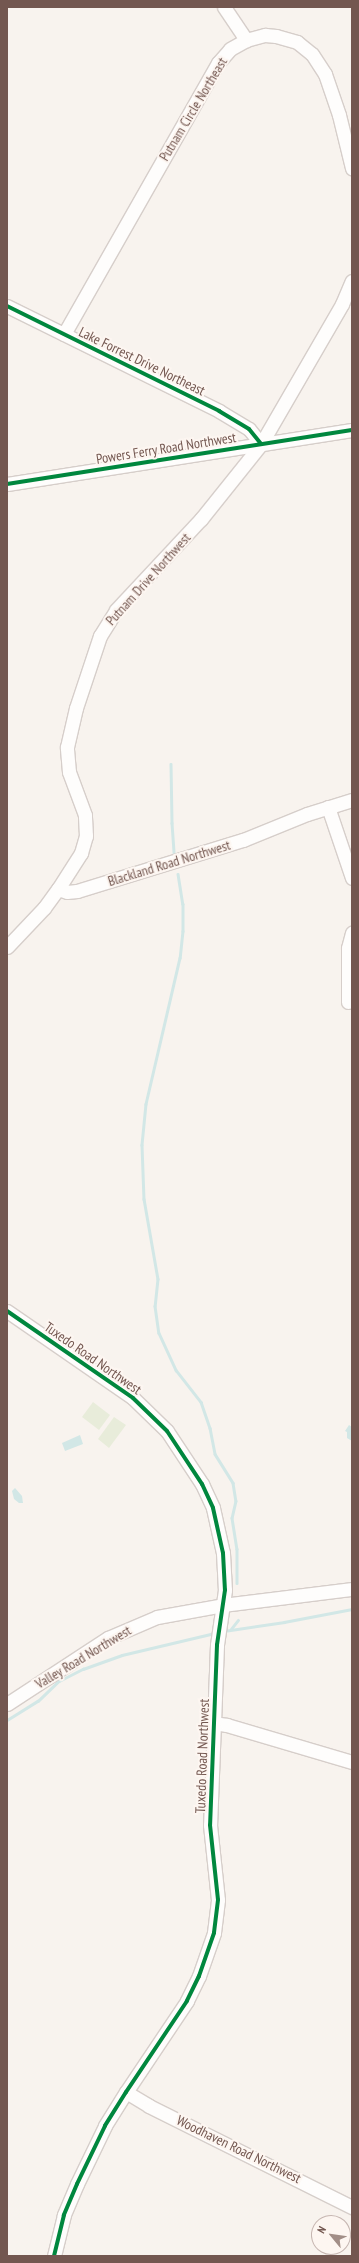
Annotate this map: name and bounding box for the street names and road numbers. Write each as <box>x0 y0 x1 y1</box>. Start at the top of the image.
street label: Putnam Circle Northeast <box>155 54 231 164</box>
street label: Lake Forrest Drive Northeast <box>76 323 208 399</box>
street label: Powers Ferry Road Northwest <box>95 429 237 467</box>
street label: Putnam Drive Northwest <box>102 529 194 629</box>
street label: Blackland Road Northwest <box>106 836 232 890</box>
street label: Tuxedo Road Northwest <box>41 1318 145 1398</box>
street label: Valley Road Northwest <box>32 1622 134 1692</box>
street label: Tuxedo Road Northwest <box>192 1698 212 1814</box>
street label: Woodhaven Road Northwest <box>174 2112 304 2186</box>

